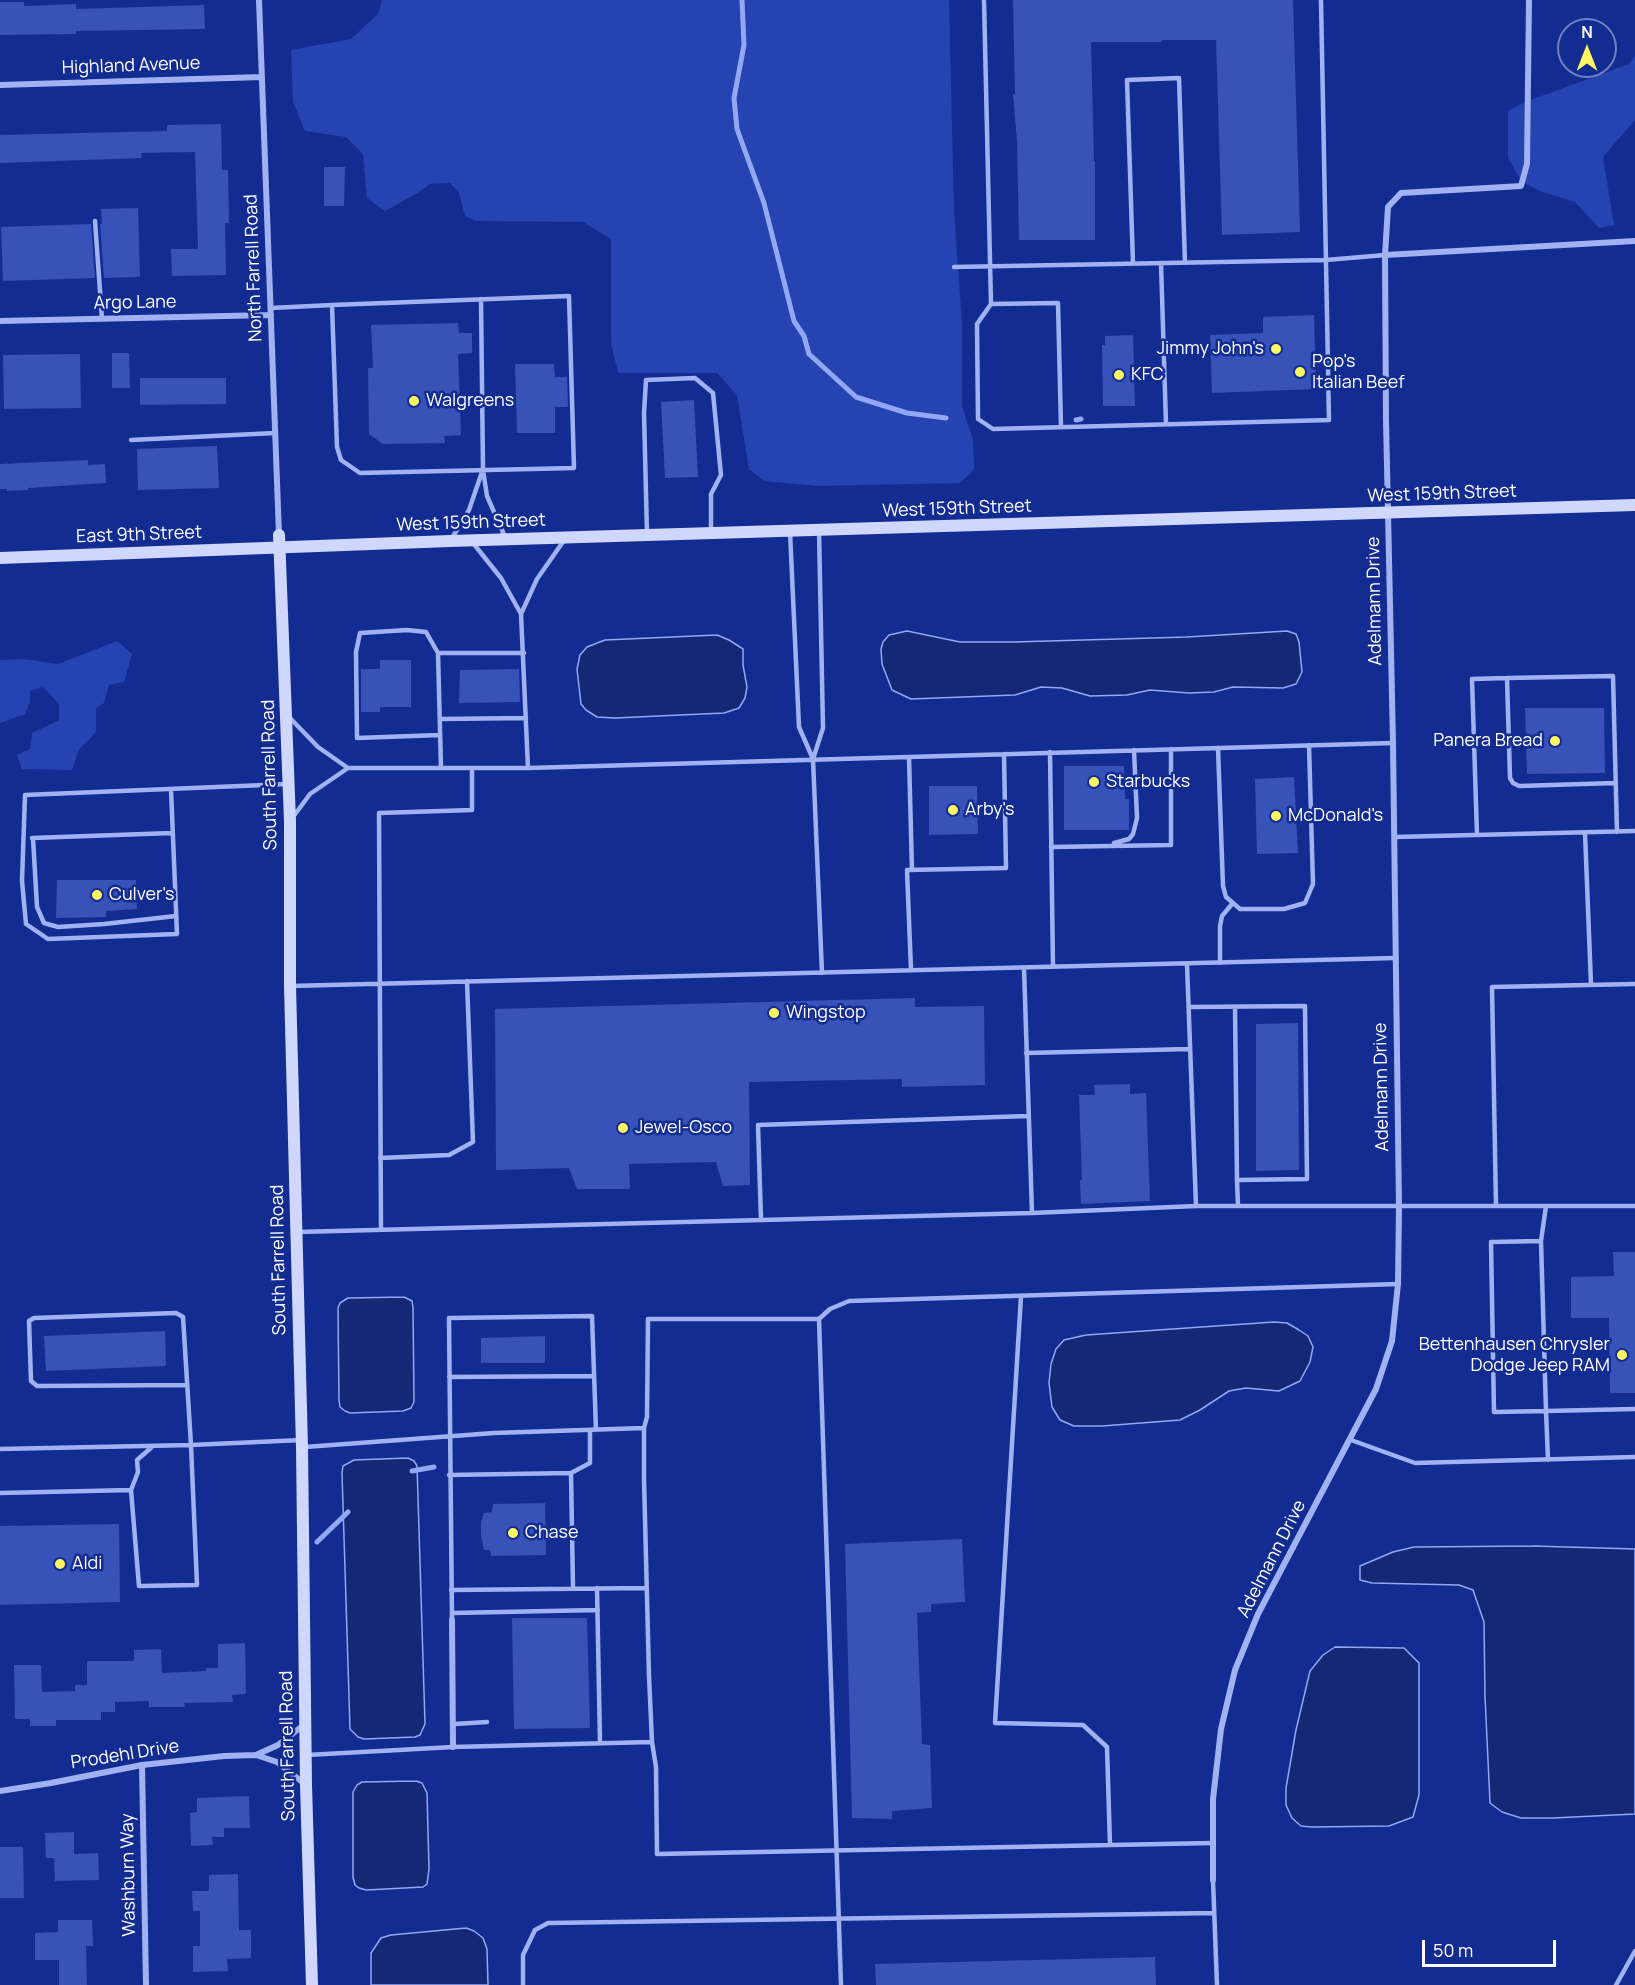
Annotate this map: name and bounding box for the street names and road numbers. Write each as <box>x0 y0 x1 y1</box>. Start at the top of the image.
street label: Highland Avenue <box>61 53 201 79</box>
street label: North Farrell Road <box>241 194 267 342</box>
street label: Argo Lane <box>93 291 177 315</box>
street label: West 159th Street <box>1367 481 1517 507</box>
street label: West 159th Street <box>882 496 1032 522</box>
street label: West 159th Street <box>396 510 546 536</box>
street label: East 9th Street <box>76 522 202 548</box>
street label: Adelmann Drive <box>1363 536 1387 666</box>
street label: South Farrell Road <box>258 700 282 850</box>
street label: Adelmann Drive <box>1370 1022 1394 1152</box>
street label: South Farrell Road <box>267 1185 291 1335</box>
street label: Adelmann Drive <box>1233 1497 1311 1621</box>
street label: South Farrell Road <box>276 1671 300 1821</box>
street label: Prodehl Drive <box>69 1736 181 1774</box>
street label: Washburn Way <box>117 1813 141 1937</box>

